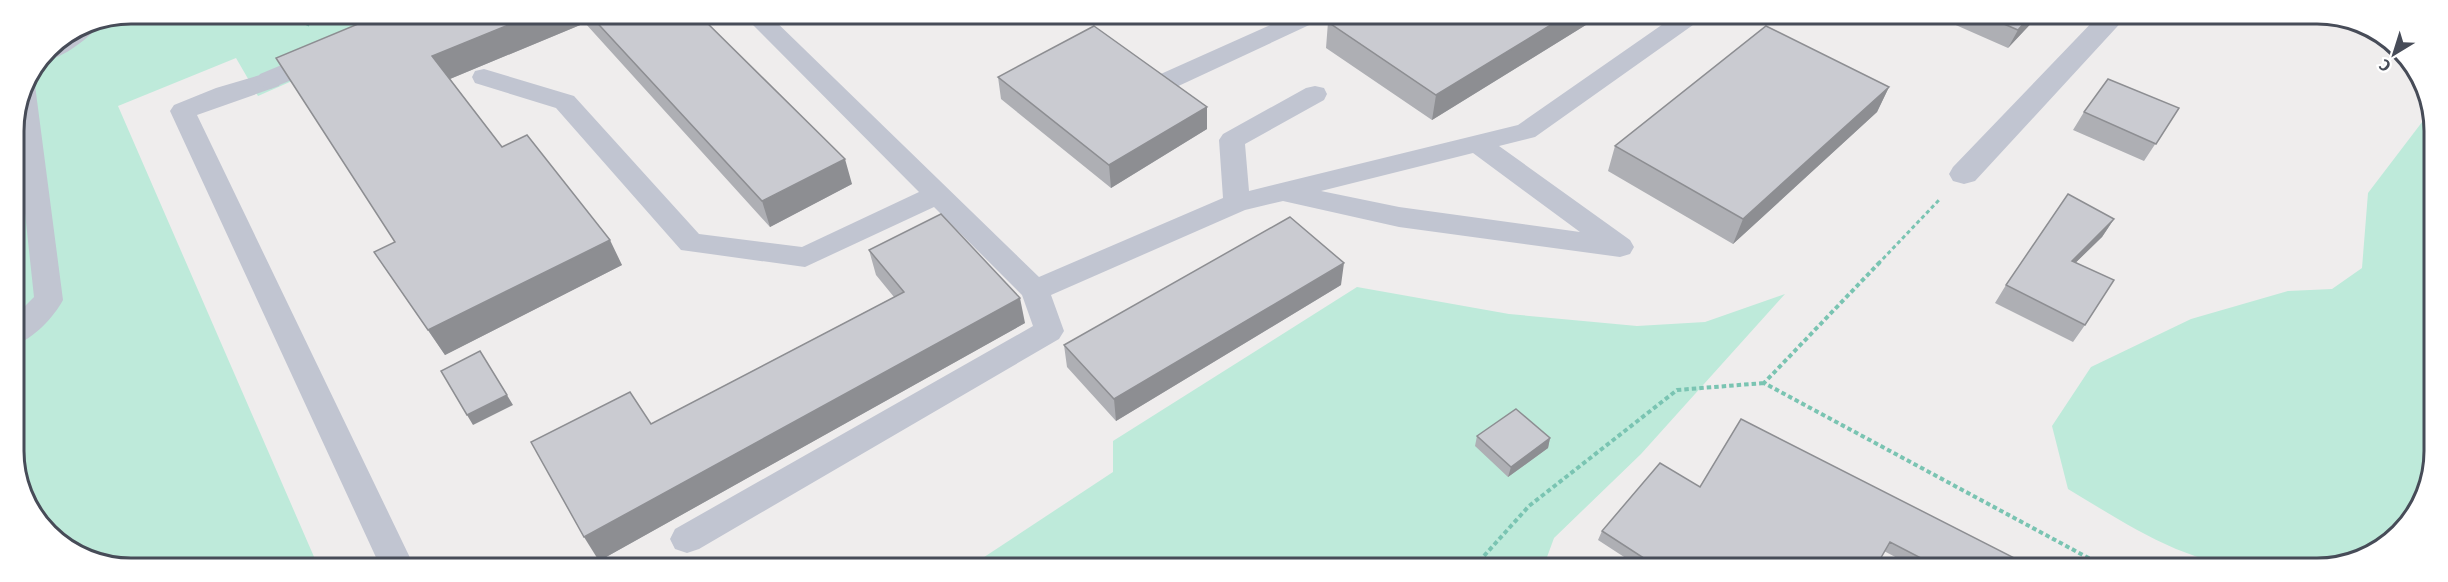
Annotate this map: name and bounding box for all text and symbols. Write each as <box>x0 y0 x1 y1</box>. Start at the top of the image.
north arrow <box>2364 24 2424 84</box>
text: С <box>2375 55 2395 76</box>

